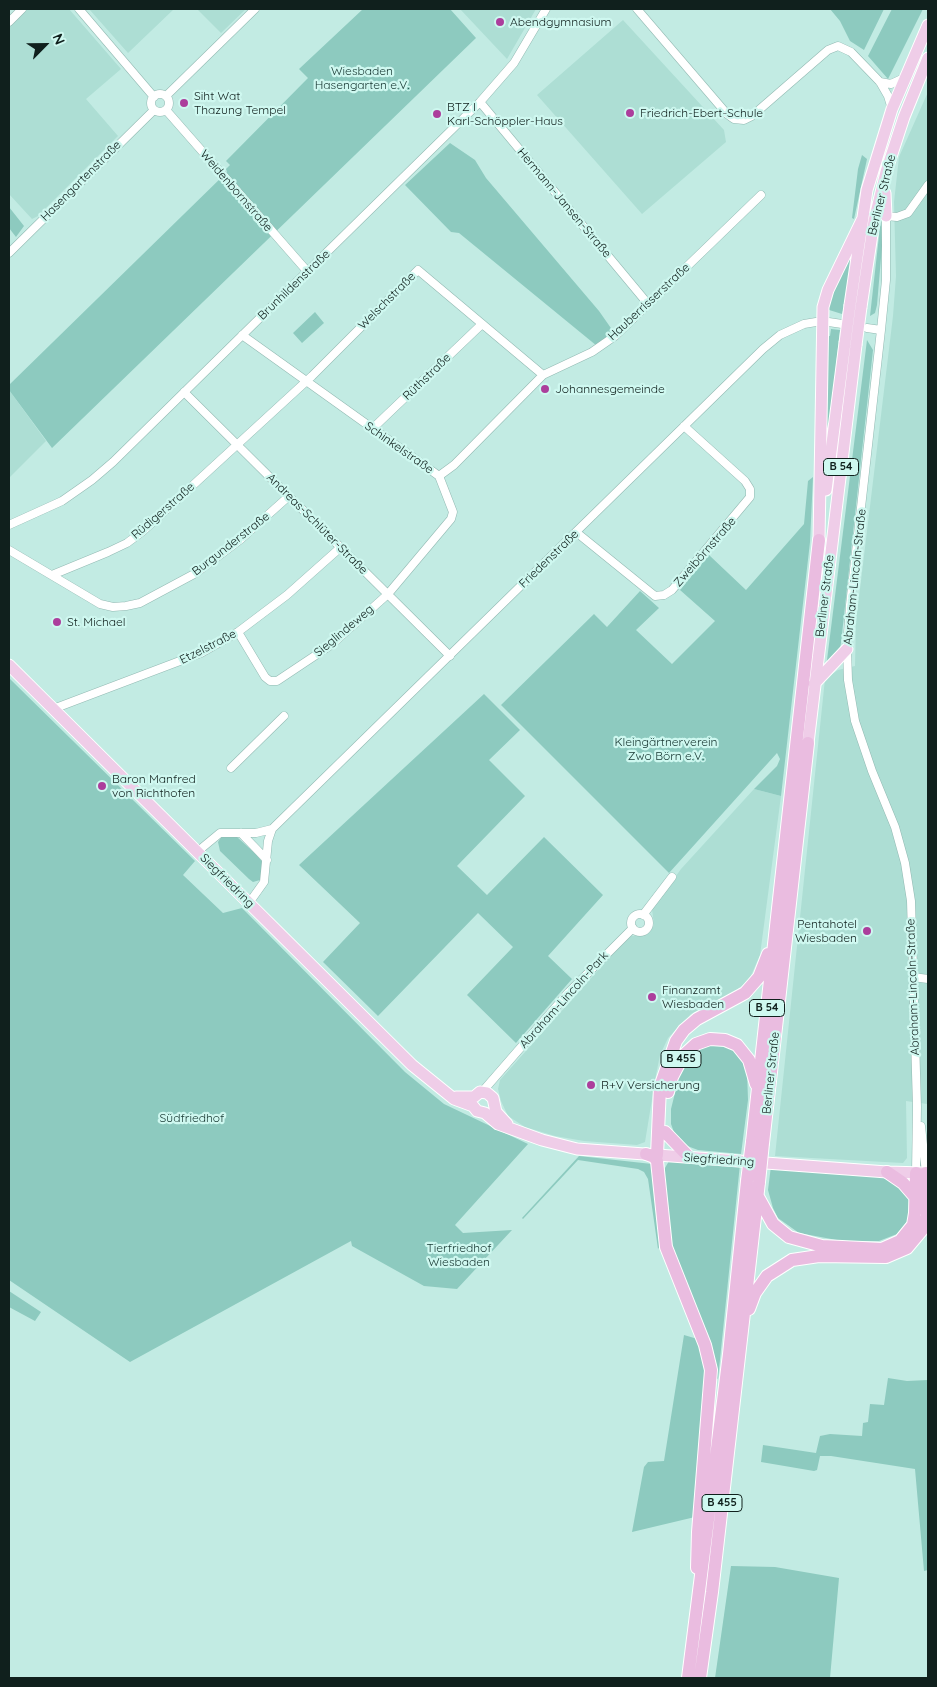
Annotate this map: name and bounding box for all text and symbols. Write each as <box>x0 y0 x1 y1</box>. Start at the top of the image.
place label: Abendgymnasium <box>510 15 611 29</box>
marker: Abendgymnasium <box>494 16 506 28</box>
north arrow <box>20 20 70 70</box>
text: N <box>49 31 69 47</box>
park label: Wiesbaden Hasengarten e.V. <box>315 64 409 92</box>
place label: Siht Wat Thazung Tempel <box>194 89 286 117</box>
marker: Siht Wat Thazung Tempel <box>178 97 190 109</box>
place label: BTZ I Karl-Schöppler-Haus <box>447 100 563 128</box>
place label: Friedrich-Ebert-Schule <box>640 106 763 120</box>
marker: Friedrich-Ebert-Schule <box>624 107 636 119</box>
marker: BTZ I Karl-Schöppler-Haus <box>431 108 443 120</box>
street label: Hasengartenstraße <box>38 138 124 224</box>
street label: Hermann-Jansen-Straße <box>514 145 614 261</box>
street label: Weidenbornstraße <box>197 147 275 235</box>
street label: Berliner Straße <box>865 153 899 237</box>
street label: Brunhildenstraße <box>255 247 333 323</box>
street label: Hauberrisserstraße <box>605 260 693 344</box>
street label: Welschstraße <box>355 269 419 333</box>
street label: Rüthstraße <box>400 351 454 403</box>
place label: Johannesgemeinde <box>555 382 665 396</box>
marker: Johannesgemeinde <box>539 383 551 395</box>
street label: Schinkelstraße <box>362 419 436 477</box>
road number: B 54 <box>824 458 858 476</box>
street label: Andreas-Schlüter-Straße <box>264 471 370 577</box>
street label: Rüdigerstraße <box>129 480 197 542</box>
street label: Abraham-Lincoln-Straße <box>841 508 869 646</box>
street label: Burgunderstraße <box>189 509 273 579</box>
street label: Zweibörnstraße <box>671 514 739 590</box>
street label: Friedenstraße <box>516 527 582 591</box>
street label: Berliner Straße <box>813 554 837 638</box>
street label: Sieglindeweg <box>311 602 377 660</box>
place label: St. Michael <box>67 615 126 629</box>
marker: St. Michael <box>51 616 63 628</box>
street label: Etzelstraße <box>177 627 239 667</box>
park label: Kleingärtnerverein Zwo Börn e.V. <box>614 735 718 763</box>
place label: Baron Manfred von Richthofen <box>112 772 196 800</box>
marker: Baron Manfred von Richthofen <box>96 780 108 792</box>
street label: Siegfriedring <box>197 851 257 911</box>
place label: Pentahotel Wiesbaden <box>795 917 857 945</box>
street label: Abraham-Lincoln-Straße <box>903 918 923 1056</box>
marker: Pentahotel Wiesbaden <box>861 925 873 937</box>
street label: Abraham-Lincoln-Park <box>517 949 611 1051</box>
place label: Finanzamt Wiesbaden <box>662 983 724 1011</box>
marker: Finanzamt Wiesbaden <box>646 991 658 1003</box>
road number: B 54 <box>750 1000 784 1016</box>
street label: Berliner Straße <box>760 1031 782 1115</box>
road number: B 455 <box>661 1050 701 1068</box>
place label: R+V Versicherung <box>601 1078 700 1092</box>
marker: R+V Versicherung <box>585 1079 597 1091</box>
park label: Südfriedhof <box>160 1111 224 1125</box>
street label: Siegfriedring <box>683 1150 755 1170</box>
park label: Tierfriedhof Wiesbaden <box>426 1241 492 1269</box>
road number: B 455 <box>702 1495 742 1512</box>

